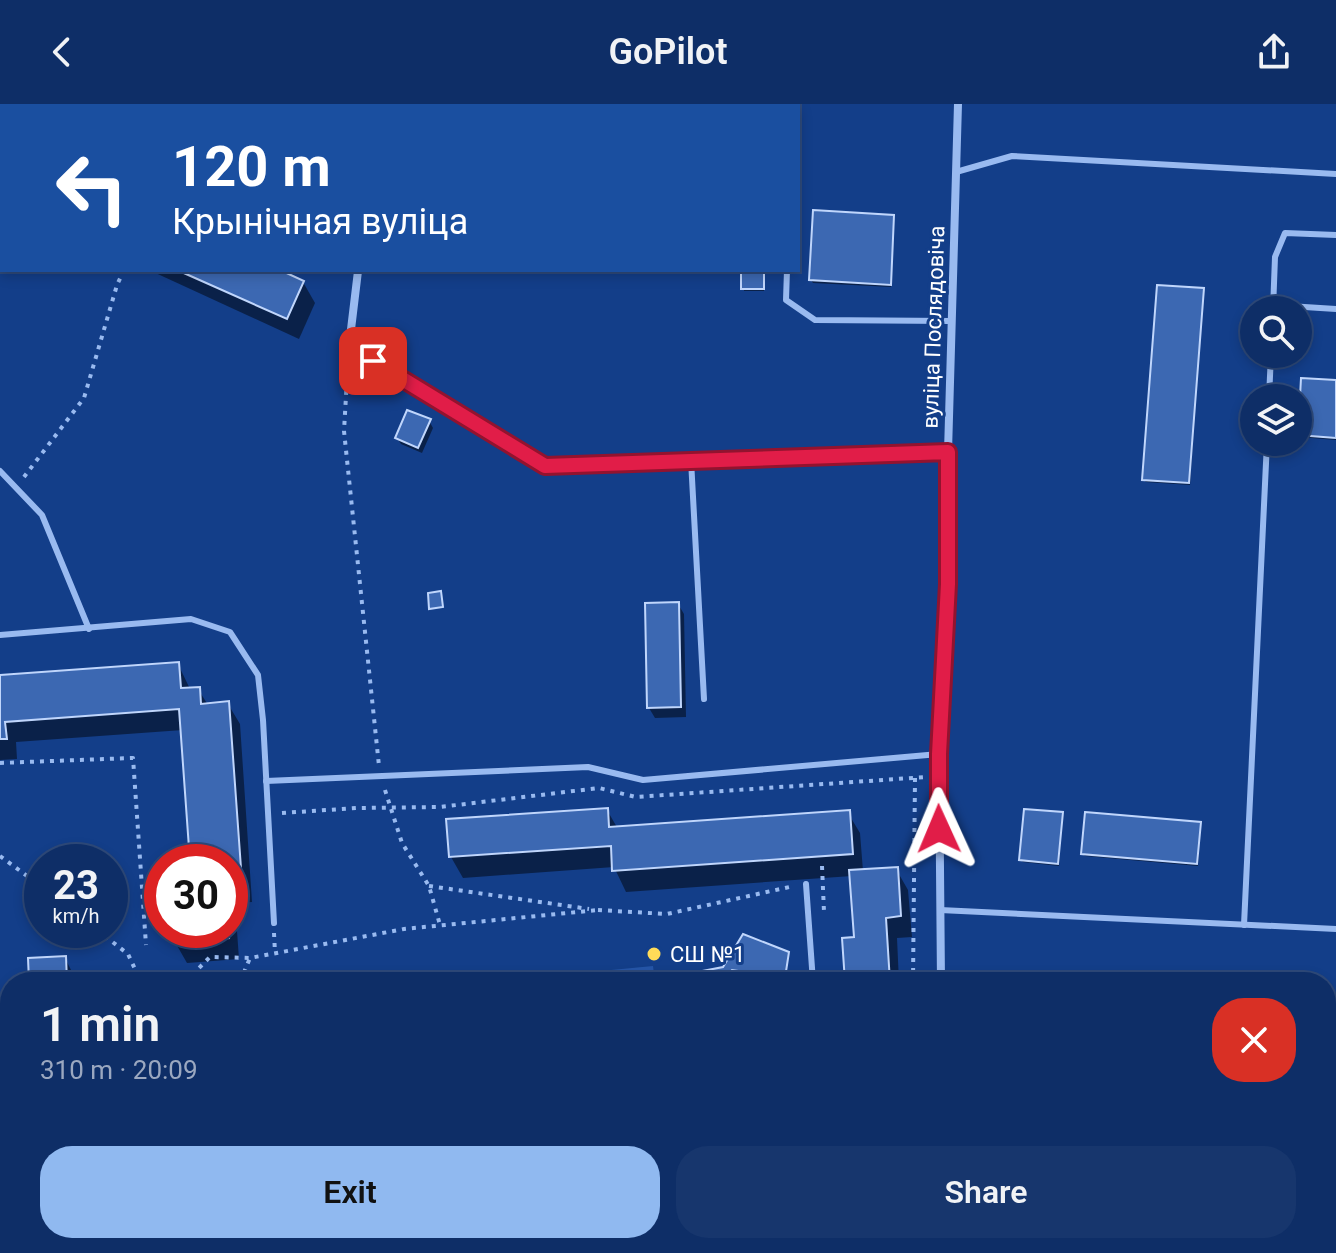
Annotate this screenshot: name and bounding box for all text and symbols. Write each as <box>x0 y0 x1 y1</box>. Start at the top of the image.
icon: back <box>40 30 84 74</box>
icon: share <box>1252 30 1296 74</box>
text: GoPilot <box>608 31 728 73</box>
text: 120 m <box>172 134 331 200</box>
icon: left <box>40 136 144 240</box>
text: Крынічная вуліца <box>172 201 468 243</box>
street label: вуліца Послядовіча <box>917 225 950 429</box>
map controls <box>1240 296 1312 456</box>
button: search <box>1240 296 1312 368</box>
pin <box>339 327 407 395</box>
icon: arrive <box>351 339 395 383</box>
button: layers <box>1240 384 1312 456</box>
position arrow <box>897 787 981 871</box>
speed limit sign: 30 <box>144 844 248 948</box>
text: 23 <box>53 862 99 909</box>
text: km/h <box>53 904 99 928</box>
place label: СШ №1 <box>670 942 745 967</box>
marker: СШ №1 <box>645 945 663 963</box>
text: 1 min <box>40 996 160 1053</box>
button: close <box>1212 998 1296 1082</box>
text: 310 m · 20:09 <box>40 1055 198 1085</box>
button: Exit <box>40 1146 660 1238</box>
button: Share <box>676 1146 1296 1238</box>

